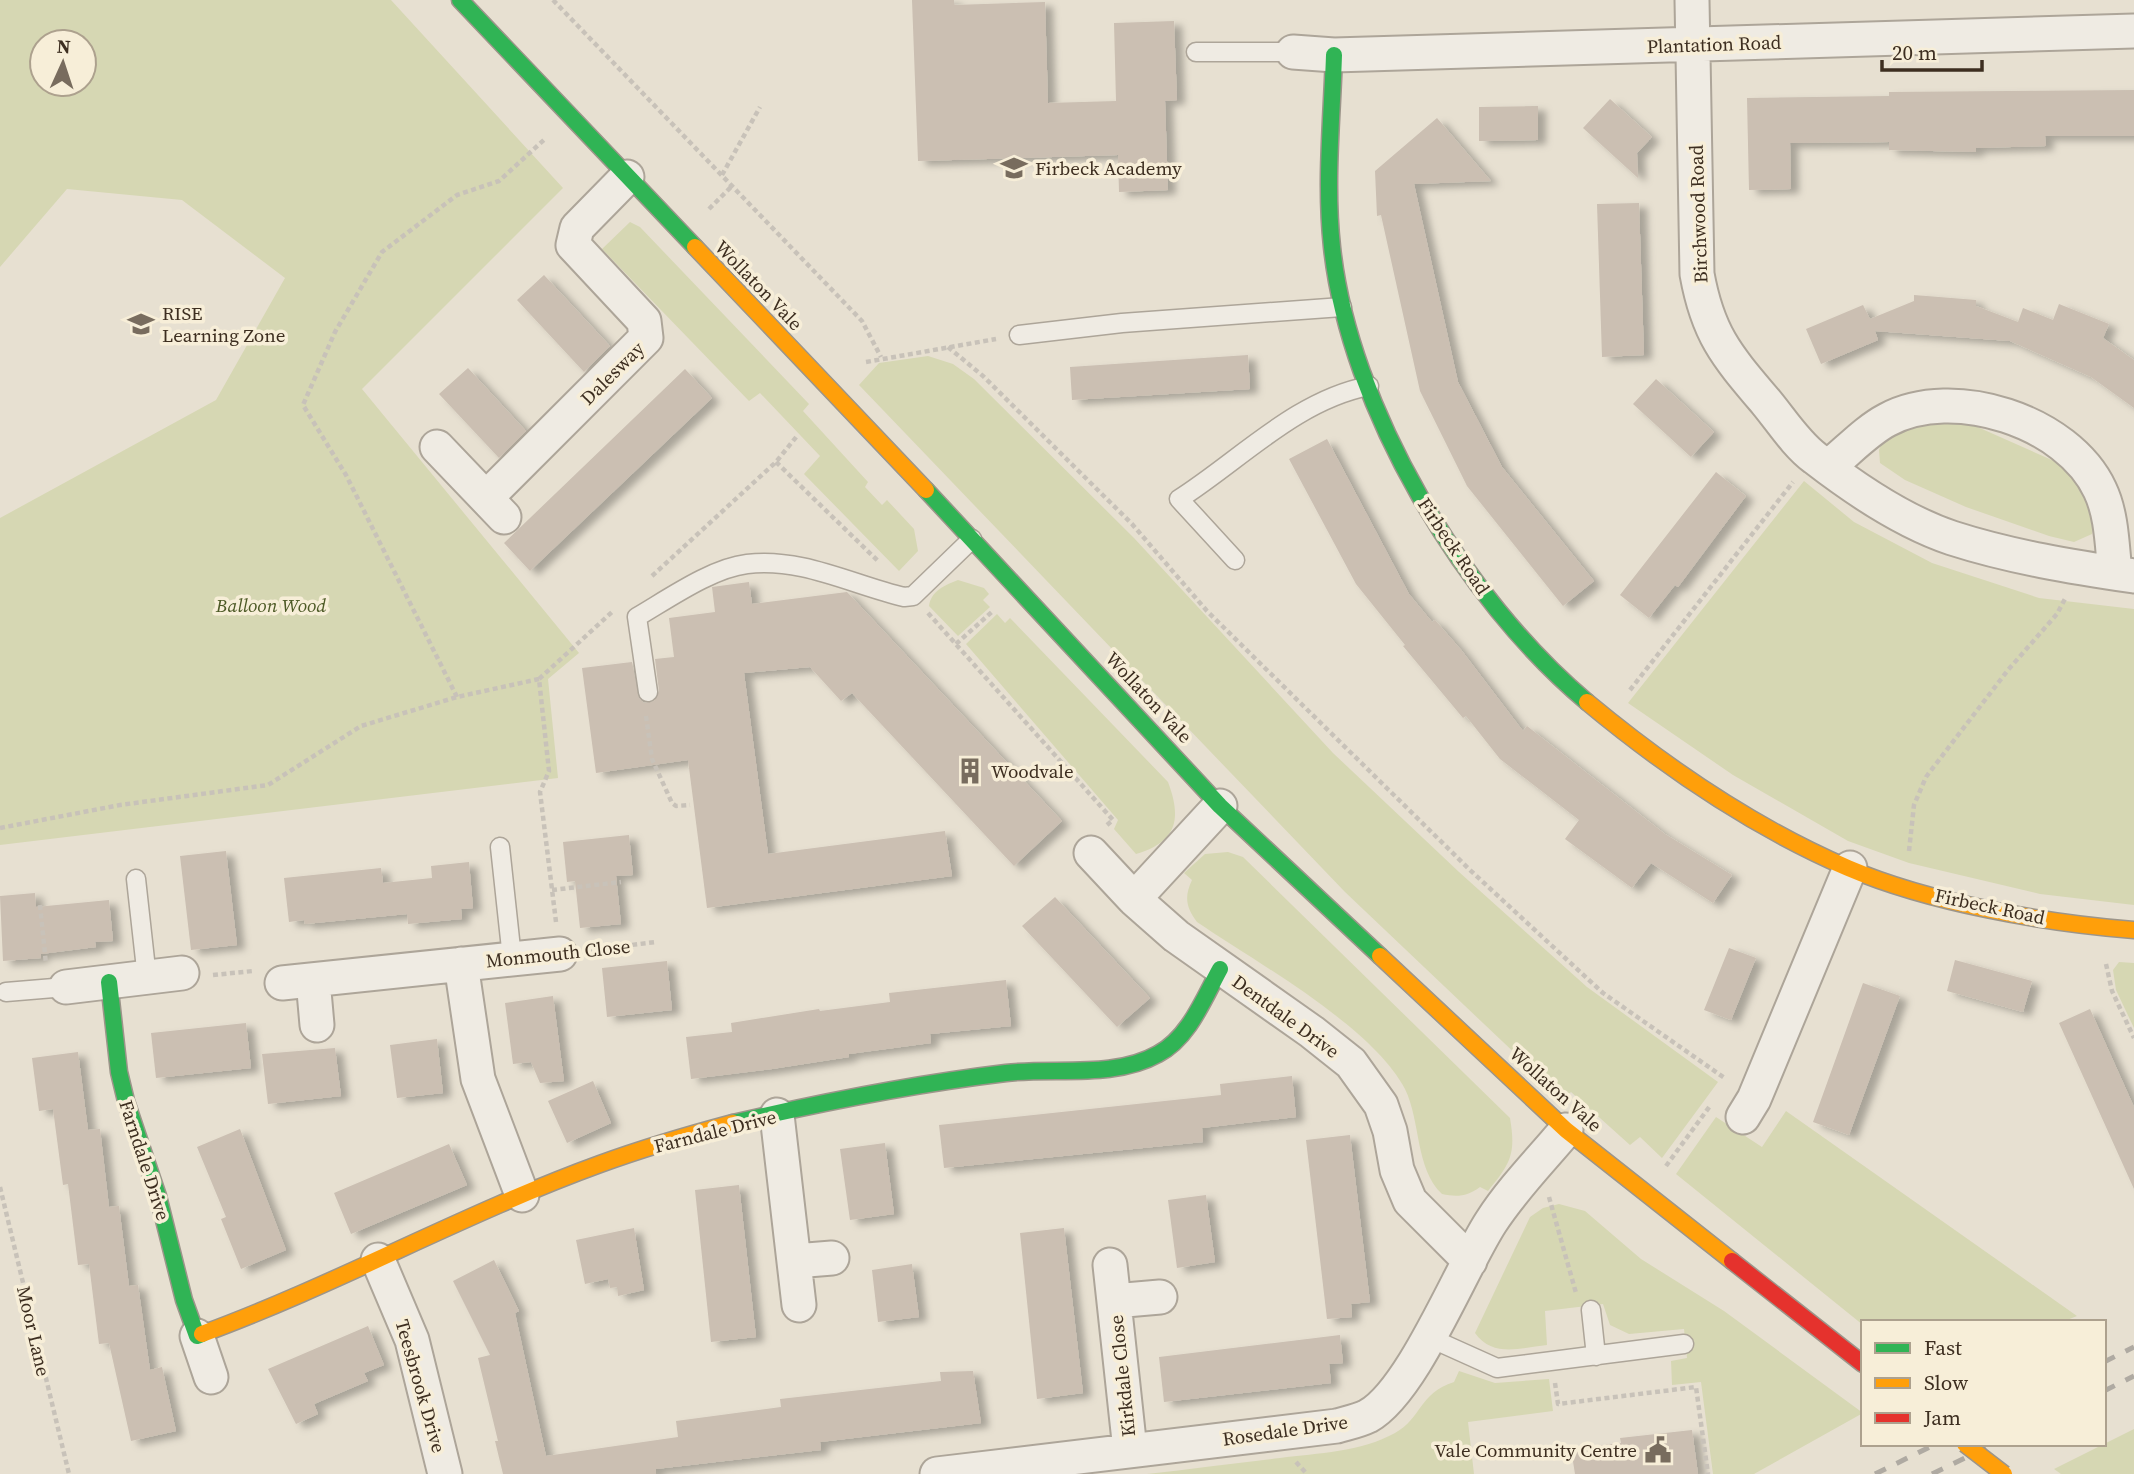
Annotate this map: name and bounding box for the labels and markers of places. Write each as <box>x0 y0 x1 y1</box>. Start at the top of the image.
school or university icon: Firbeck Academy <box>999 153 1029 183</box>
place label: Firbeck Academy <box>1035 155 1182 181</box>
place label: RISE Learning Zone <box>162 300 286 348</box>
school or university icon: RISE Learning Zone <box>126 309 156 339</box>
building icon: Woodvale <box>955 756 985 786</box>
place label: Woodvale <box>991 758 1074 784</box>
public building icon: Vale Community Centre <box>1643 1435 1673 1465</box>
place label: Vale Community Centre <box>1434 1437 1637 1463</box>

